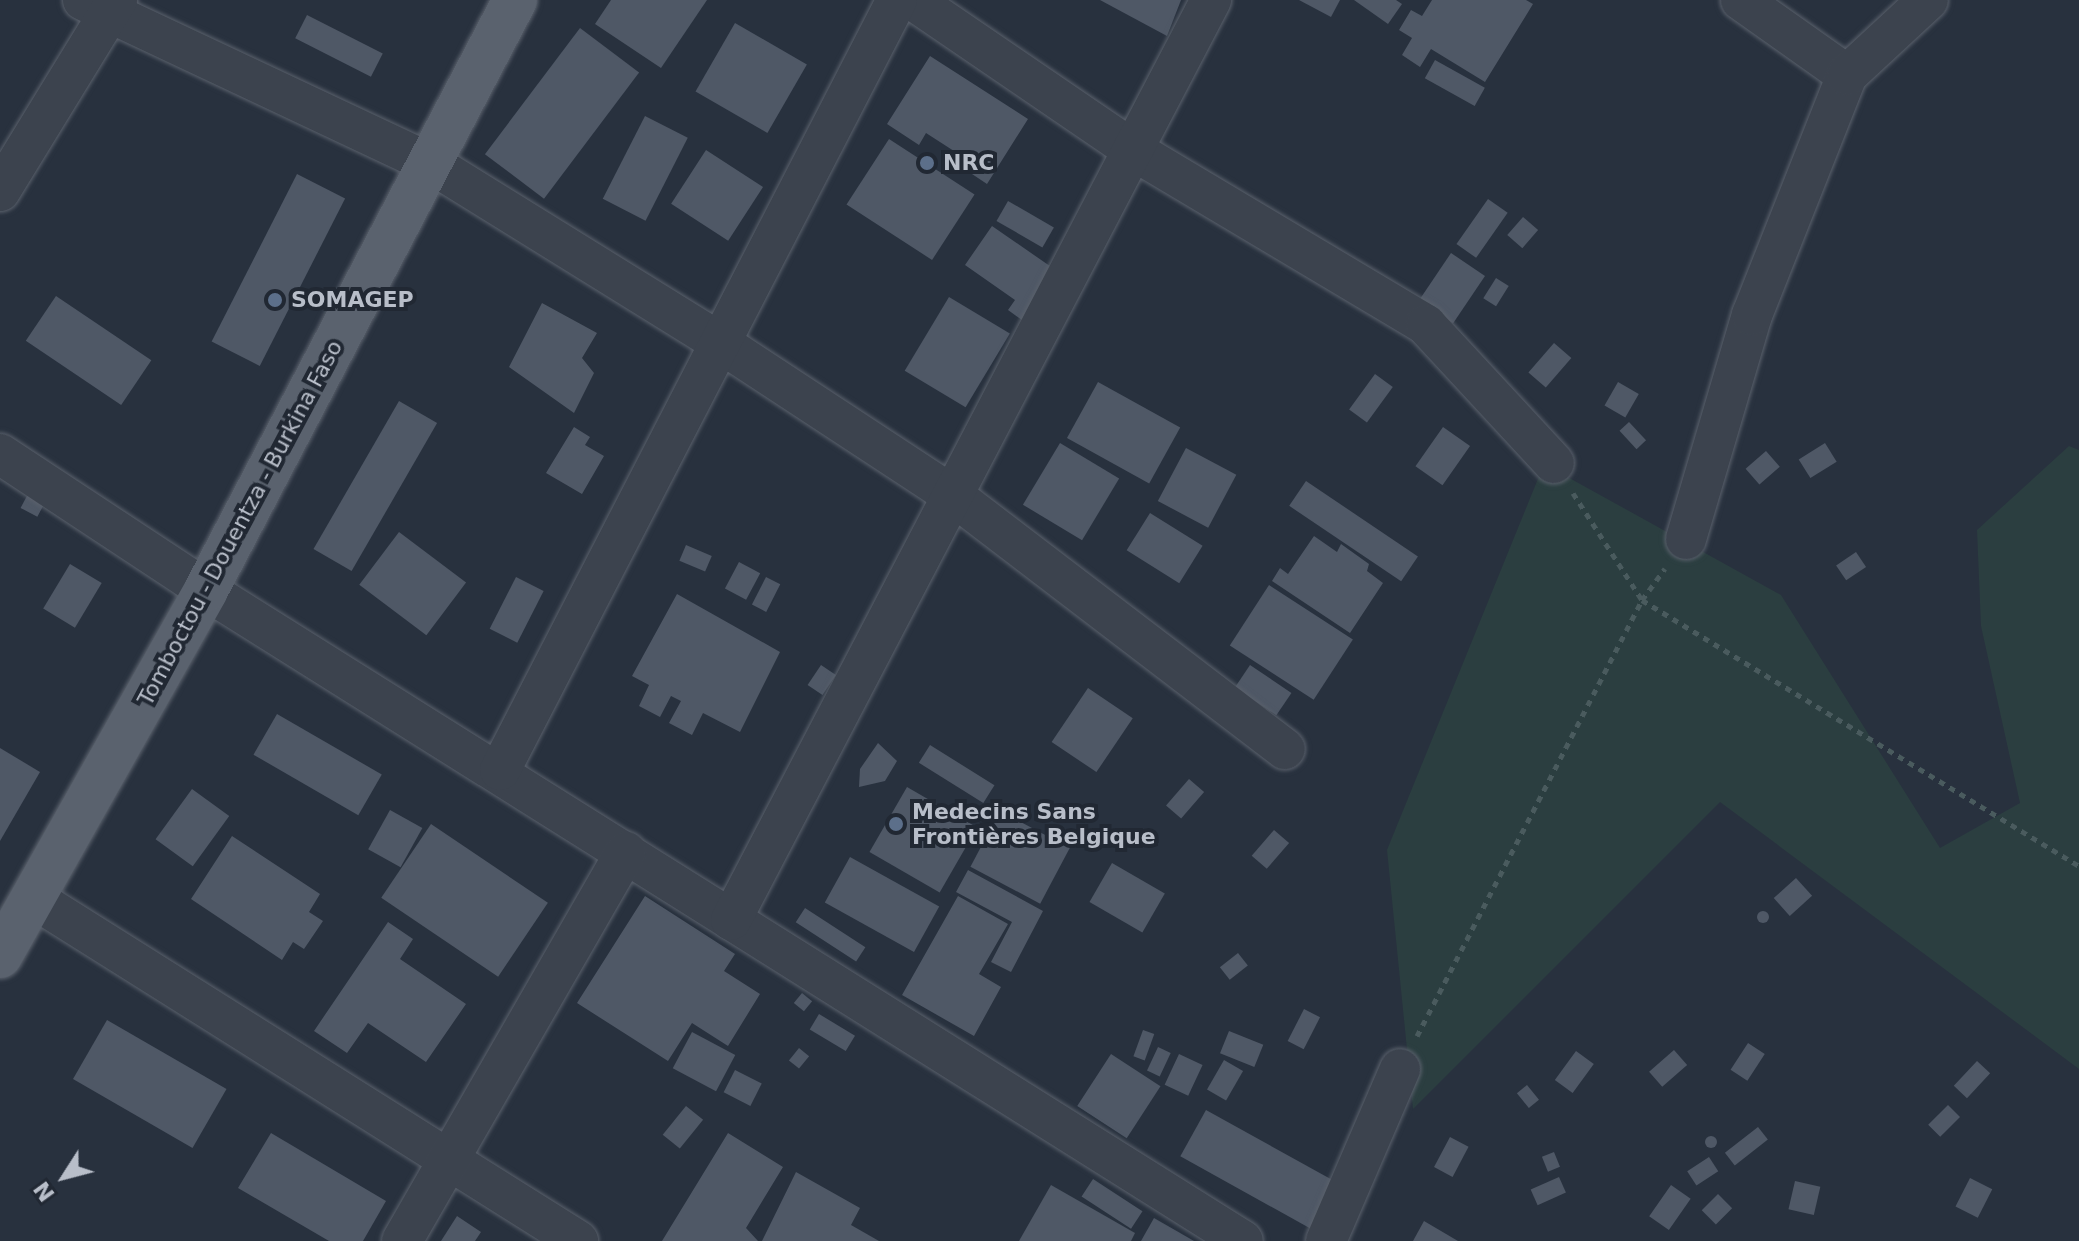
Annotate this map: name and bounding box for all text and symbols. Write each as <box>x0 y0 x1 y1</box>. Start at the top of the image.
place label: NRC <box>943 150 994 176</box>
marker: NRC <box>918 154 936 172</box>
place label: SOMAGEP <box>291 287 414 313</box>
marker: SOMAGEP <box>266 291 284 309</box>
street label: Tomboctou - Douentza - Burkina Faso <box>132 336 348 710</box>
place label: Medecins Sans Frontières Belgique <box>912 798 1156 850</box>
marker: Medecins Sans Frontières Belgique <box>887 815 905 833</box>
north arrow <box>24 1137 104 1217</box>
text: N <box>29 1177 60 1206</box>

